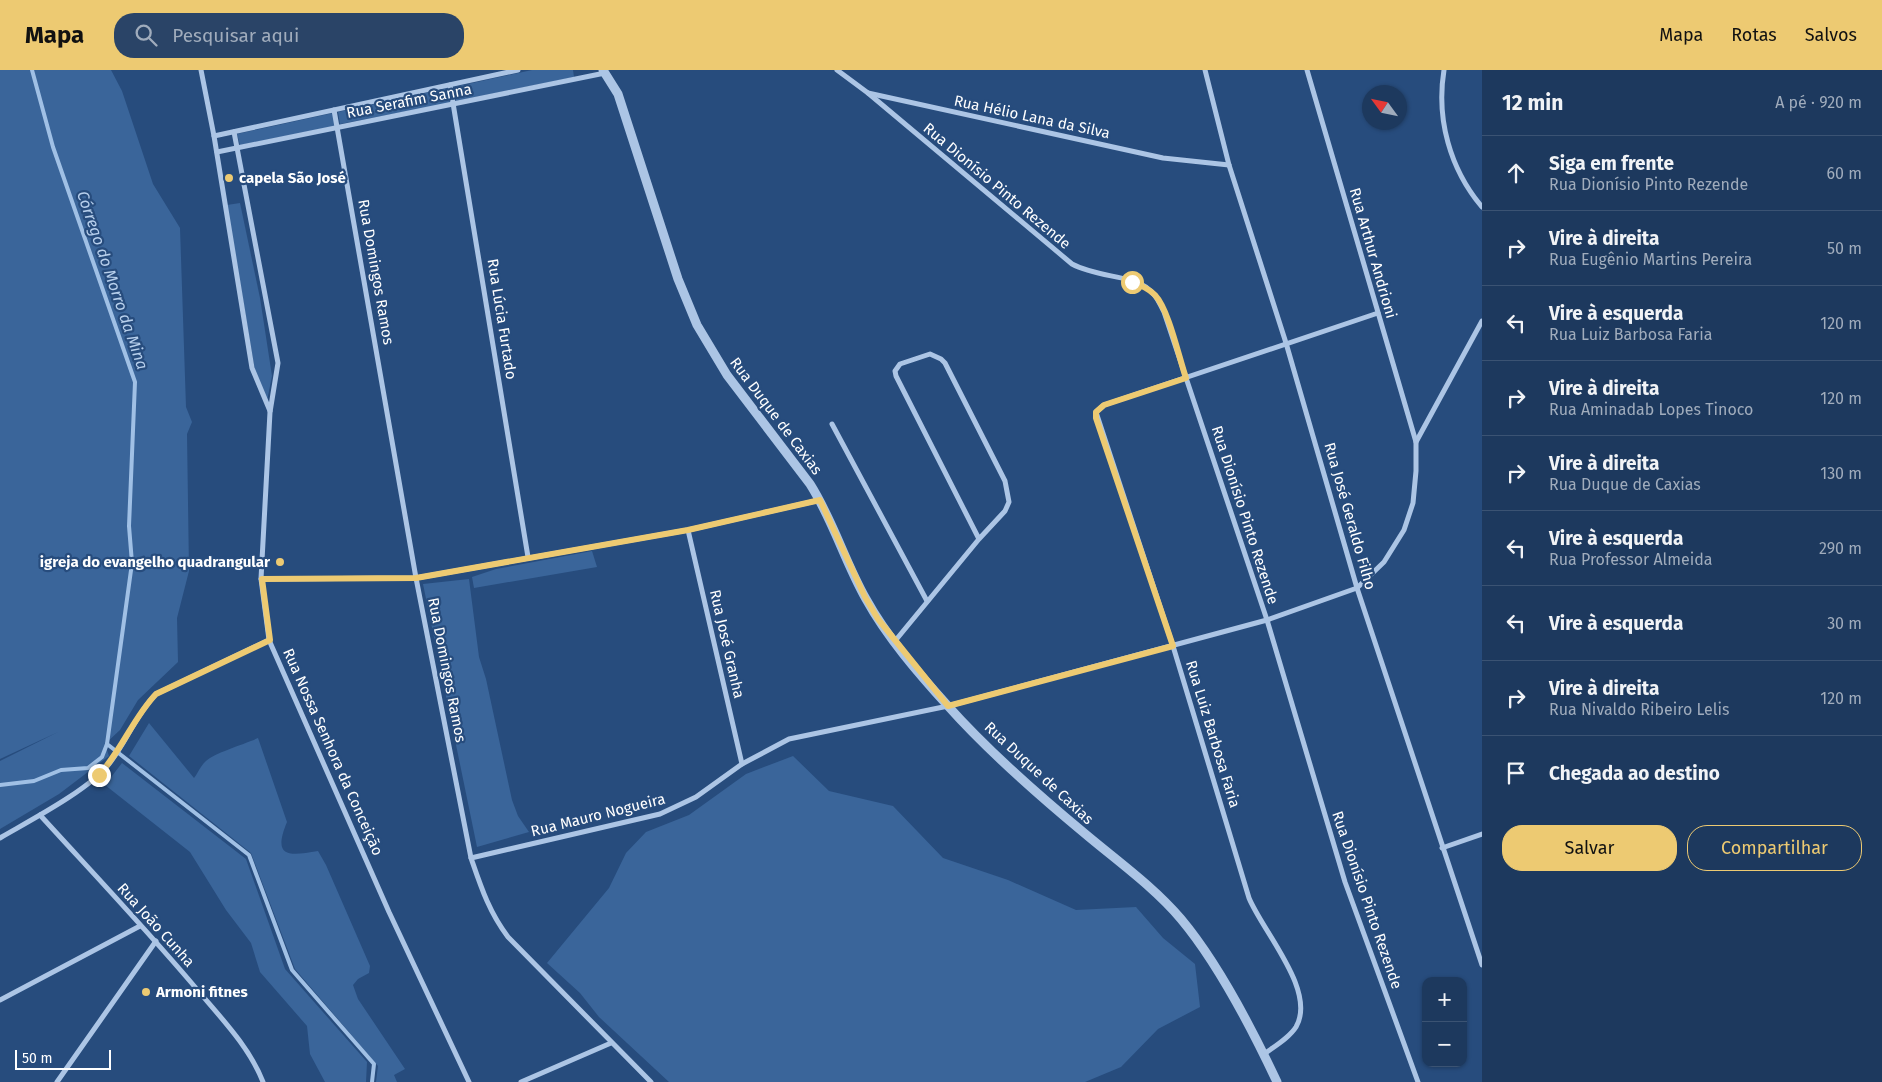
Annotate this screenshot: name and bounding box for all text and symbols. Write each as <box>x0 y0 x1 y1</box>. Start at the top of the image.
search box <box>114 13 464 58</box>
text: Mapa <box>25 21 84 49</box>
icon: search <box>132 21 160 49</box>
text: Pesquisar aqui <box>172 24 299 47</box>
text: Mapa <box>1659 24 1703 46</box>
text: Rotas <box>1731 24 1777 46</box>
text: Salvos <box>1805 24 1857 46</box>
street label: Rua Serafim Sanna <box>345 80 473 122</box>
north arrow <box>1362 85 1407 130</box>
text: 12 min <box>1502 90 1563 116</box>
street label: Rua Hélio Lana da Silva <box>952 92 1112 142</box>
text: A pé · 920 m <box>1775 93 1862 112</box>
street label: Rua Dionísio Pinto Rezende <box>920 119 1074 253</box>
text: Siga em frente <box>1549 152 1674 175</box>
icon: ahead <box>1502 159 1530 187</box>
text: 60 m <box>1827 164 1862 183</box>
place label: capela São José <box>239 169 346 187</box>
marker: capela São José <box>223 172 235 184</box>
text: Rua Dionísio Pinto Rezende <box>1549 175 1748 194</box>
street label: Rua Arthur Andrioni <box>1346 186 1400 320</box>
water label: Córrego do Morro da Mina <box>73 188 152 372</box>
street label: Rua Domingos Ramos <box>354 198 398 346</box>
text: Vire à direita <box>1549 227 1659 250</box>
icon: right <box>1502 234 1530 262</box>
text: 50 m <box>1827 239 1862 258</box>
text: Rua Eugênio Martins Pereira <box>1549 250 1752 269</box>
street label: Rua Lúcia Furtado <box>484 257 520 381</box>
route start <box>1121 271 1144 294</box>
text: Vire à esquerda <box>1549 302 1683 325</box>
icon: left <box>1502 309 1530 337</box>
text: 120 m <box>1820 314 1862 333</box>
text: Rua Luiz Barbosa Faria <box>1549 325 1712 344</box>
street label: Rua Duque de Caxias <box>726 354 826 478</box>
text: Vire à direita <box>1549 377 1659 400</box>
icon: right <box>1502 384 1530 412</box>
text: 120 m <box>1820 389 1862 408</box>
text: Rua Aminadab Lopes Tinoco <box>1549 400 1753 419</box>
street label: Rua Dionísio Pinto Rezende <box>1208 423 1282 607</box>
street label: Rua José Geraldo Filho <box>1320 440 1380 592</box>
text: Vire à direita <box>1549 452 1659 475</box>
icon: right <box>1502 459 1530 487</box>
text: 130 m <box>1820 464 1862 483</box>
text: Rua Duque de Caxias <box>1549 475 1701 494</box>
text: Vire à esquerda <box>1549 527 1683 550</box>
icon: left <box>1502 534 1530 562</box>
text: 290 m <box>1819 539 1862 558</box>
text: Rua Professor Almeida <box>1549 550 1713 569</box>
place label: igreja do evangelho quadrangular <box>40 553 271 571</box>
marker: igreja do evangelho quadrangular <box>274 556 286 568</box>
street label: Rua José Granha <box>706 588 748 700</box>
street label: Rua Domingos Ramos <box>424 596 470 744</box>
icon: left <box>1502 609 1530 637</box>
text: Vire à esquerda <box>1549 612 1683 635</box>
text: 30 m <box>1827 614 1862 633</box>
street label: Rua Nossa Senhora da Conceição <box>279 646 387 858</box>
street label: Rua Luiz Barbosa Faria <box>1182 658 1244 810</box>
text: Vire à direita <box>1549 677 1659 700</box>
icon: right <box>1502 684 1530 712</box>
text: 120 m <box>1820 689 1862 708</box>
text: Rua Nivaldo Ribeiro Lelis <box>1549 700 1729 719</box>
street label: Rua Duque de Caxias <box>981 718 1097 828</box>
icon: arrive <box>1502 759 1530 787</box>
text: Chegada ao destino <box>1549 762 1720 785</box>
route end <box>88 764 111 787</box>
street label: Rua Mauro Nogueira <box>529 790 667 840</box>
street label: Rua Dionísio Pinto Rezende <box>1328 809 1406 991</box>
button: Salvar <box>1502 825 1677 871</box>
button: Compartilhar <box>1687 825 1862 871</box>
street label: Rua João Cunha <box>114 879 198 971</box>
map controls <box>1422 977 1467 1067</box>
button: + <box>1422 977 1467 1022</box>
place label: Armoni fitnes <box>155 983 248 1001</box>
marker: Armoni fitnes <box>140 986 152 998</box>
button: − <box>1422 1022 1467 1067</box>
scale bar <box>15 1047 111 1070</box>
text: 50 m <box>22 1050 53 1067</box>

